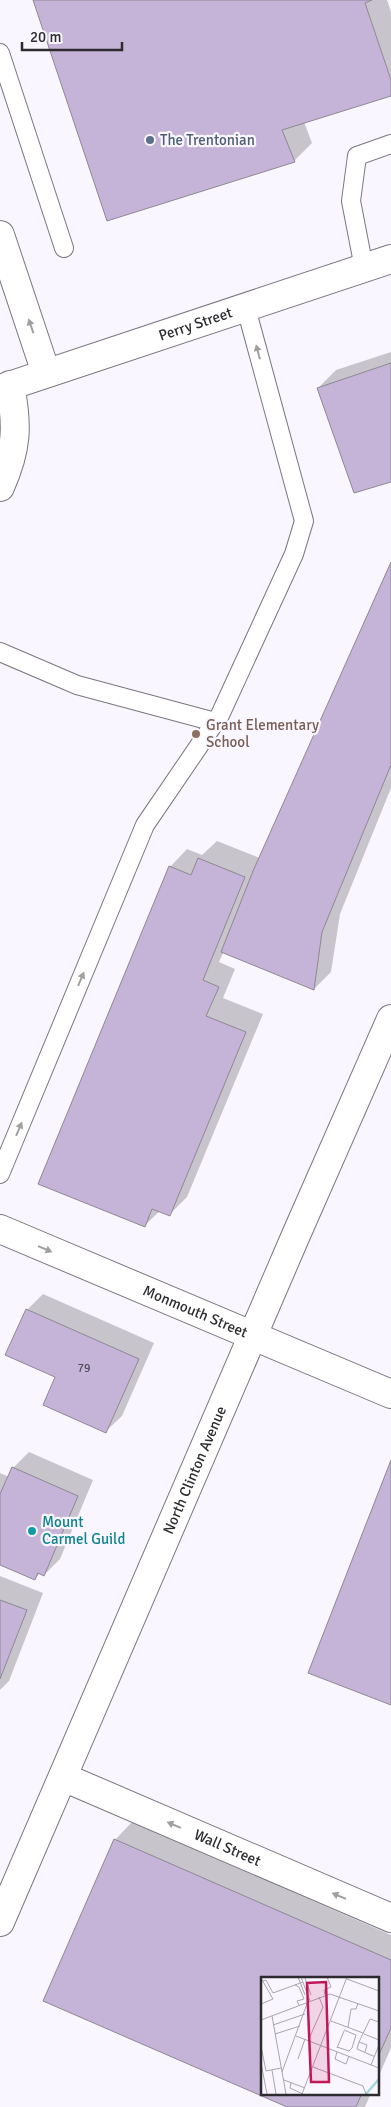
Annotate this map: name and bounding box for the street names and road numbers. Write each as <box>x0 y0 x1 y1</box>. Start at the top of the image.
street label: Perry Street <box>156 303 235 345</box>
street label: Monmouth Street <box>140 1281 250 1341</box>
street label: North Clinton Avenue <box>159 1403 230 1537</box>
street label: Wall Street <box>191 1825 264 1870</box>

